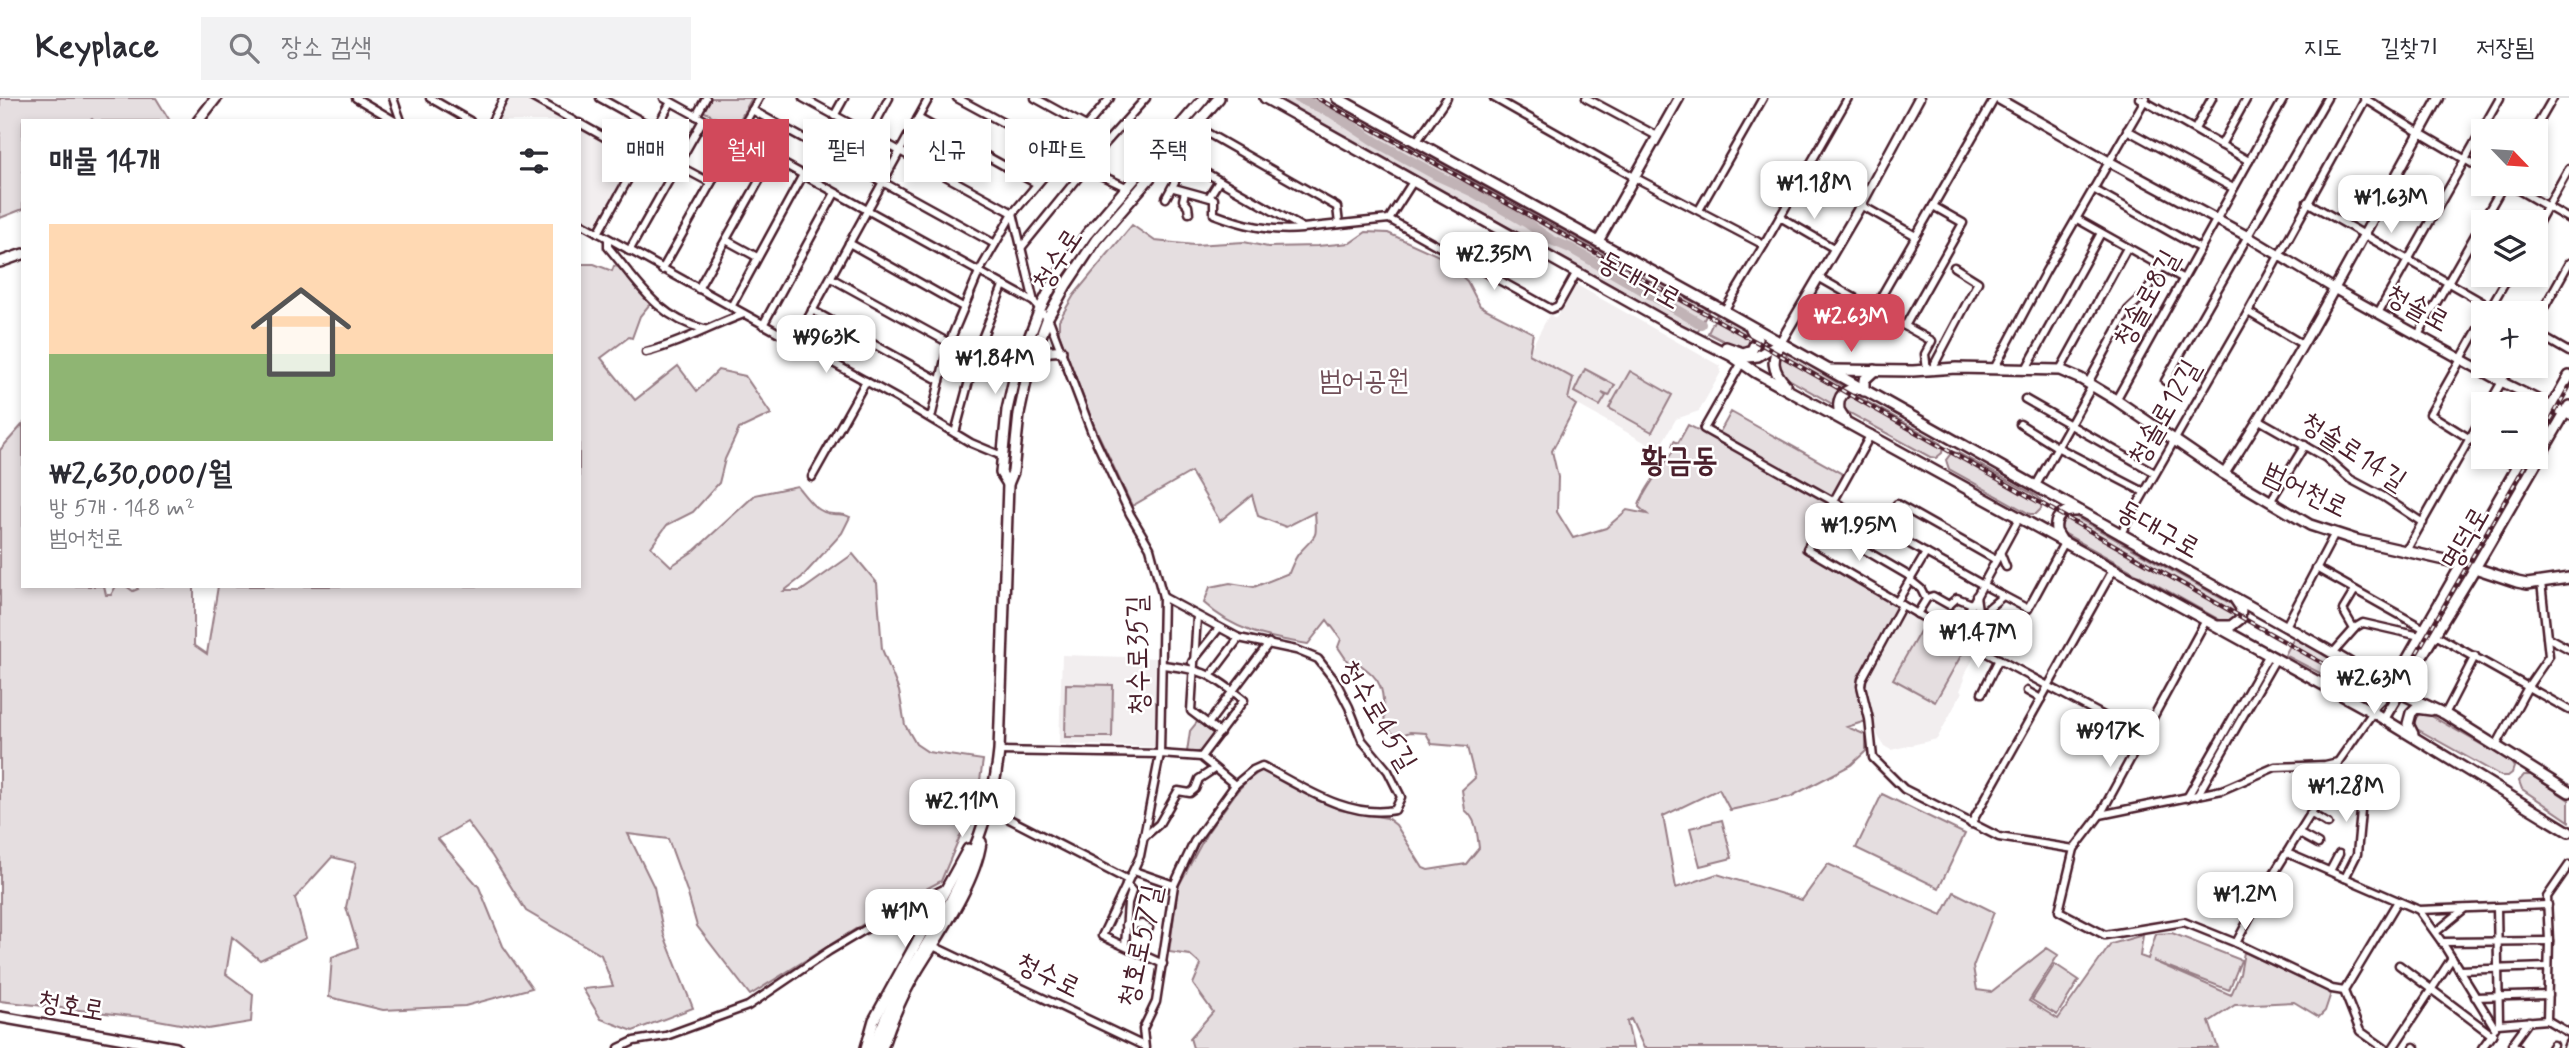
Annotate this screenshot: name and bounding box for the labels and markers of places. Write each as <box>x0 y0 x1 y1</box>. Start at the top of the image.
pin: ₩1.18M <box>1757 162 1871 221</box>
pin: ₩1.63M <box>2334 176 2448 235</box>
pin: ₩2.35M <box>1437 232 1551 292</box>
pin: ₩2.63M <box>1794 294 1908 354</box>
pin: ₩963K <box>777 316 875 375</box>
pin: ₩1.84M <box>938 336 1052 396</box>
pin: ₩1.95M <box>1802 504 1916 563</box>
pin: ₩1.47M <box>1921 610 2035 670</box>
pin: ₩2.63M <box>2317 656 2431 716</box>
pin: ₩917K <box>2061 710 2159 769</box>
pin: ₩1.28M <box>2289 764 2403 824</box>
pin: ₩2.11M <box>905 780 1019 839</box>
pin: ₩1.2M <box>2196 872 2294 932</box>
pin: ₩1M <box>871 890 939 949</box>

